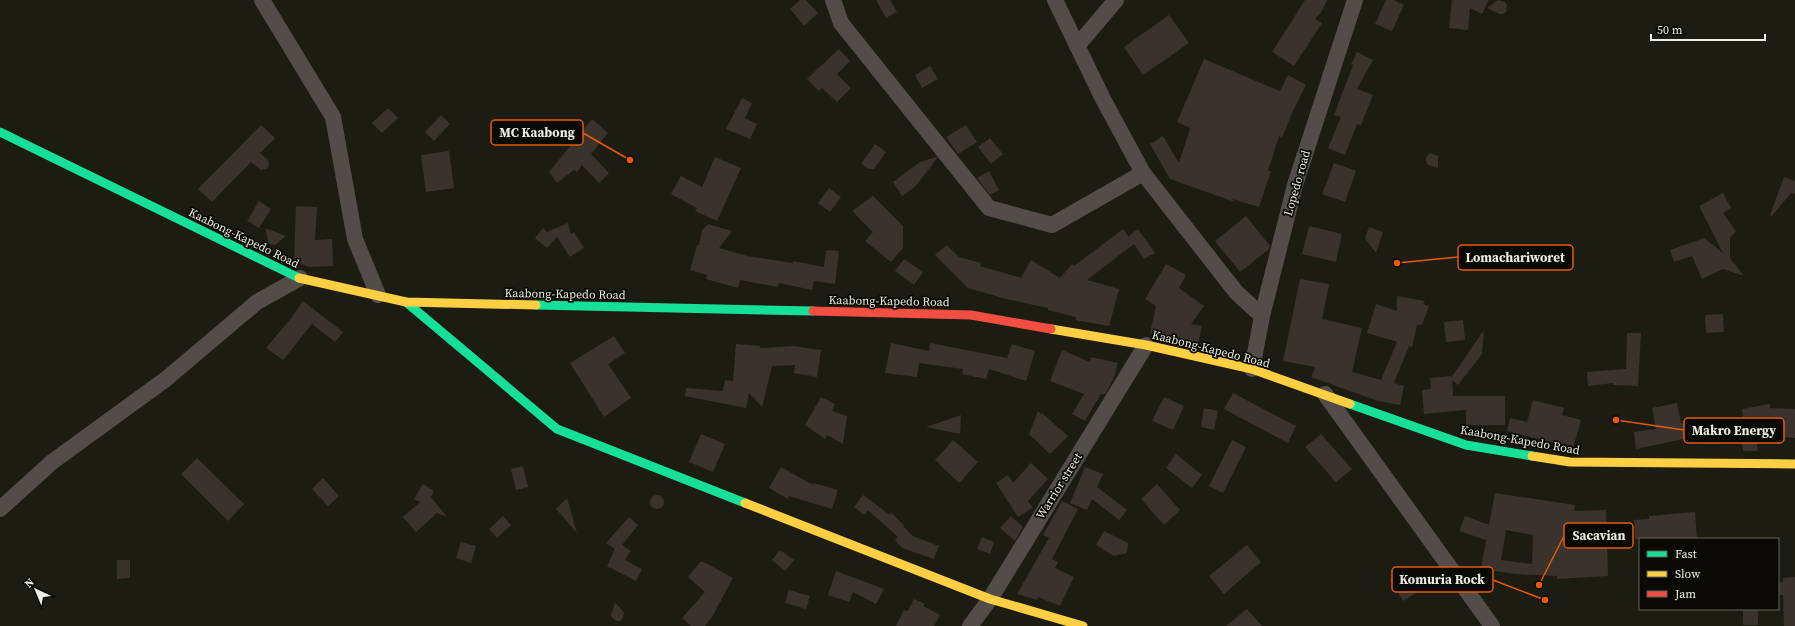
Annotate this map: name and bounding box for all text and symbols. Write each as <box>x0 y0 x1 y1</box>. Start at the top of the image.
scale bar <box>1651 16 1765 42</box>
text: 50 m <box>1657 22 1683 38</box>
callout: MC Kaabong <box>491 120 583 145</box>
text: MC Kaabong <box>499 124 575 141</box>
street label: Lopedo road <box>1280 148 1314 218</box>
street label: Kaabong-Kapedo Road <box>186 204 302 272</box>
callout: Lomachariworet <box>1458 245 1573 270</box>
text: Lomachariworet <box>1465 249 1565 266</box>
street label: Kaabong-Kapedo Road <box>504 285 626 303</box>
street label: Kaabong-Kapedo Road <box>828 292 950 310</box>
street label: Kaabong-Kapedo Road <box>1150 327 1272 371</box>
callout: Makro Energy <box>1684 418 1784 443</box>
street label: Kaabong-Kapedo Road <box>1459 422 1581 458</box>
text: Makro Energy <box>1692 422 1776 439</box>
street label: Warrior street <box>1032 450 1086 522</box>
callout: Sacavian <box>1564 523 1633 548</box>
text: Sacavian <box>1572 527 1626 544</box>
legend <box>1639 538 1779 610</box>
text: Fast <box>1675 546 1697 562</box>
text: Slow <box>1675 566 1701 582</box>
callout: Komuria Rock <box>1392 567 1493 592</box>
north arrow <box>16 570 56 610</box>
text: Komuria Rock <box>1399 571 1485 588</box>
text: N <box>21 575 37 591</box>
text: Jam <box>1674 586 1696 602</box>

